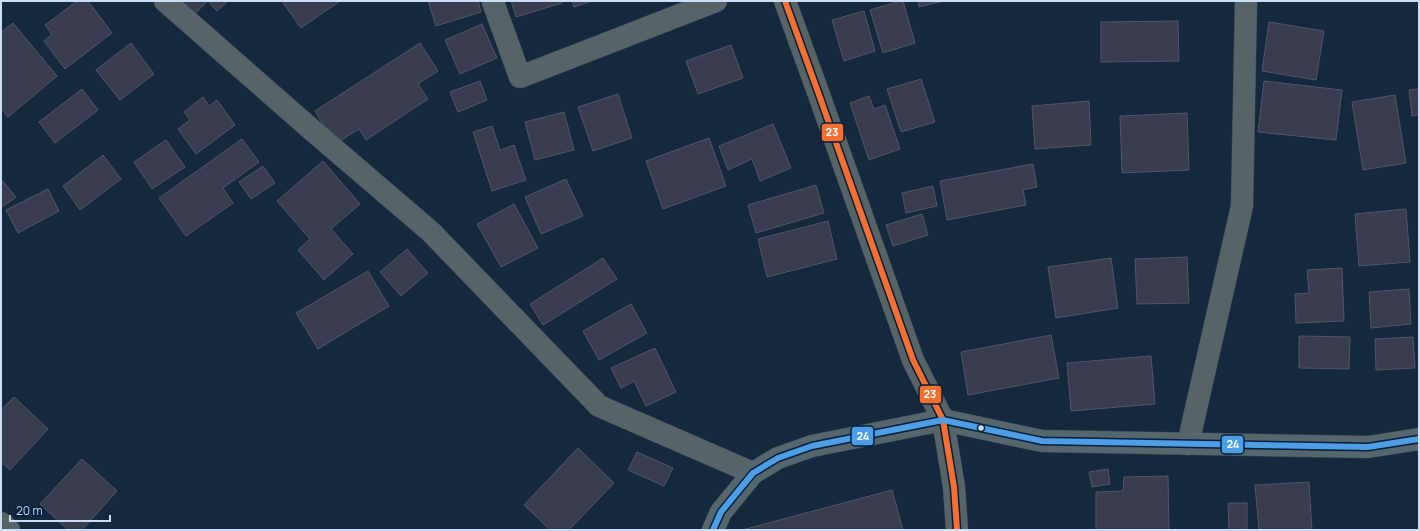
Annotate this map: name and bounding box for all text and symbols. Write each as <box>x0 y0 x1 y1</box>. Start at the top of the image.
line badge: 23 <box>821 123 844 142</box>
text: 23 <box>826 124 838 139</box>
line badge: 23 <box>919 385 942 404</box>
text: 23 <box>924 386 936 401</box>
unlabelled marker <box>976 423 986 433</box>
line badge: 24 <box>851 426 874 446</box>
text: 24 <box>856 428 870 443</box>
line badge: 24 <box>1221 435 1244 454</box>
text: 24 <box>1226 436 1240 451</box>
scale bar <box>10 497 110 523</box>
text: 20 m <box>16 502 43 519</box>

